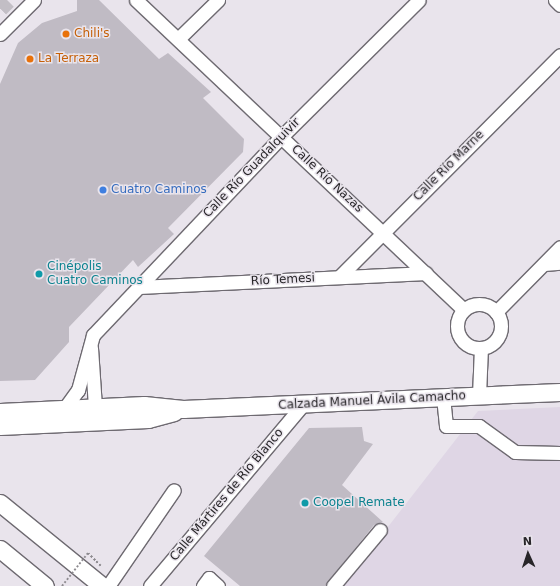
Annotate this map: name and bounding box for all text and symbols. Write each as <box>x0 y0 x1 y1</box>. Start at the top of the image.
place label: Chili's <box>74 27 110 41</box>
marker: Chili's <box>61 29 71 39</box>
place label: La Terraza <box>38 52 99 66</box>
marker: La Terraza <box>25 54 35 64</box>
street label: Calle Río Guadalquivir <box>201 115 303 221</box>
street label: Calle Río Marne <box>411 128 487 204</box>
street label: Calle Río Nazas <box>288 142 366 216</box>
place label: Cuatro Caminos <box>111 183 207 197</box>
marker: Cuatro Caminos <box>98 185 108 195</box>
place label: Cinépolis Cuatro Caminos <box>47 260 143 288</box>
marker: Cinépolis Cuatro Caminos <box>34 269 44 279</box>
street label: Río Temesi <box>251 271 315 289</box>
street label: Calzada Manuel Ávila Camacho <box>278 389 466 413</box>
street label: Calle Mártires de Río Blanco <box>167 426 287 564</box>
place label: Coopel Remate <box>313 496 405 510</box>
marker: Coopel Remate <box>300 498 310 508</box>
north arrow <box>508 534 548 574</box>
text: N <box>522 535 532 548</box>

